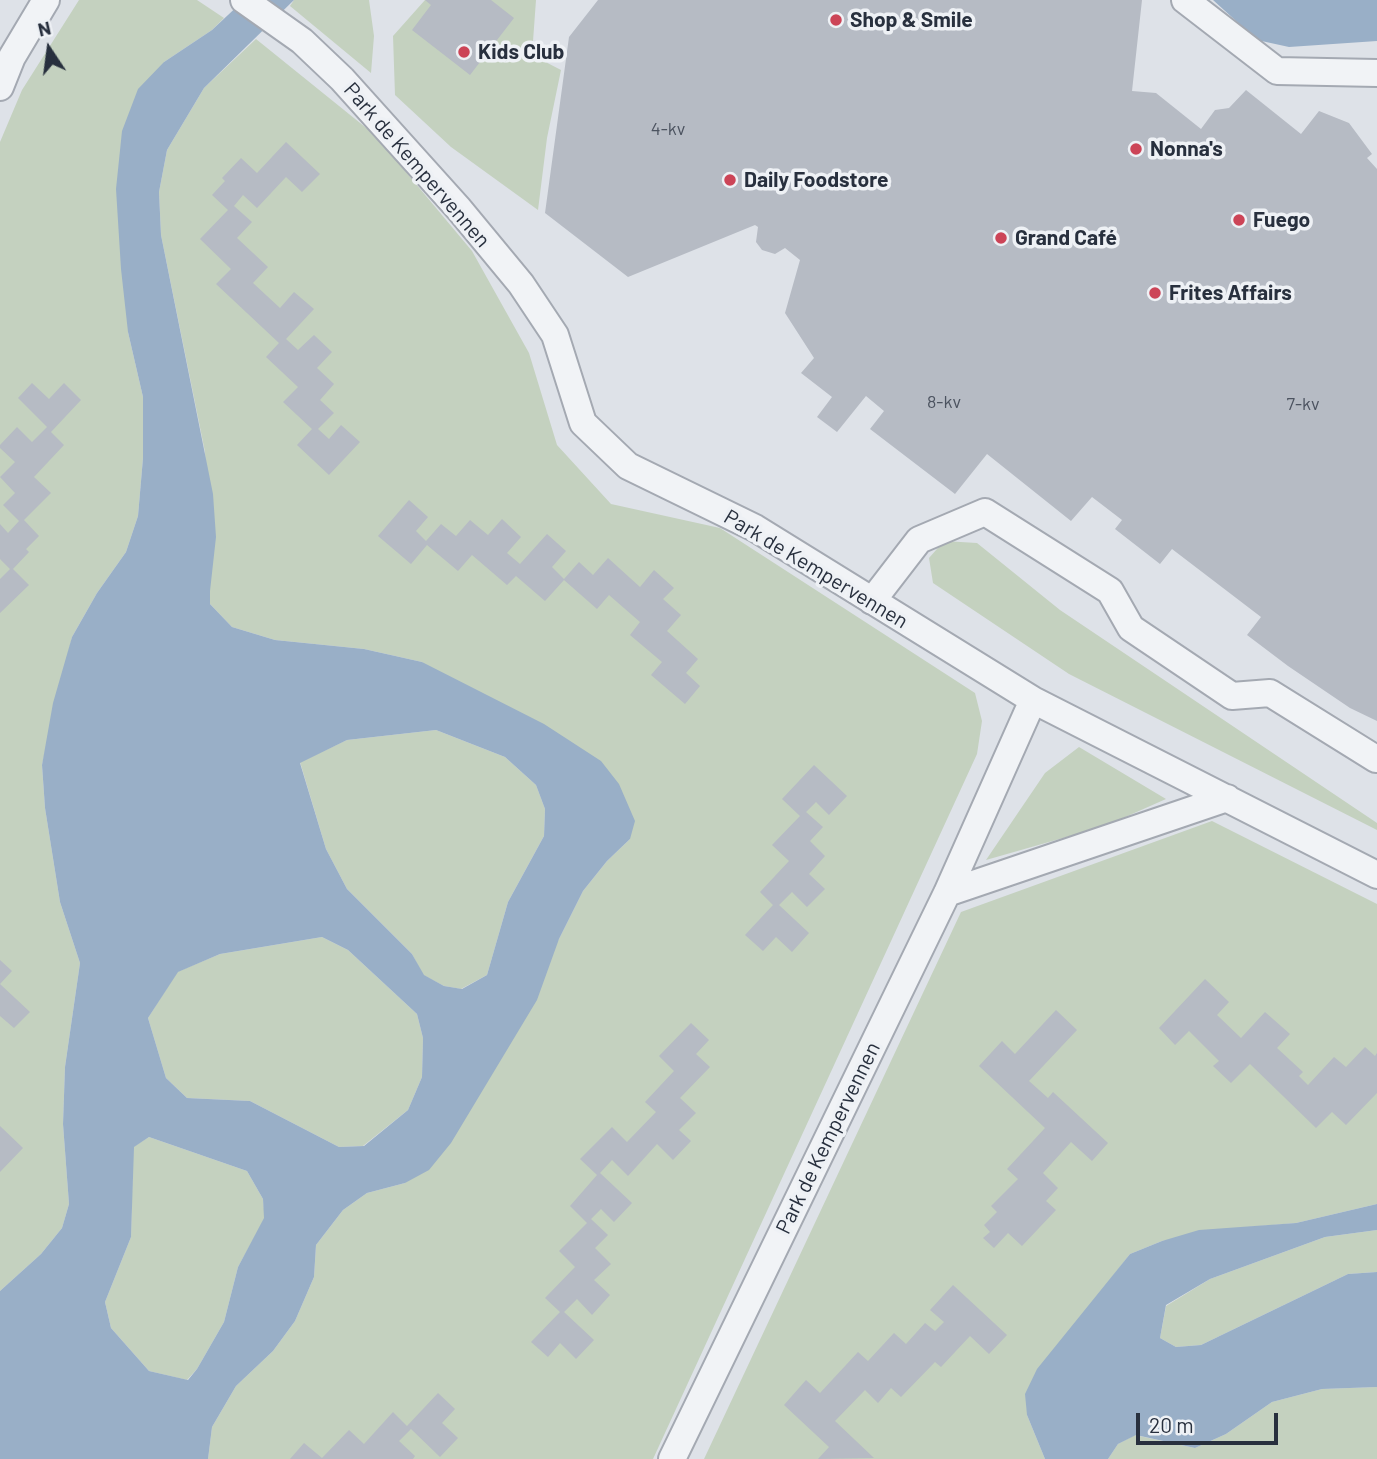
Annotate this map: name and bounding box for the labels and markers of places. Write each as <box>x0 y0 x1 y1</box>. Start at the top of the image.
place label: Shop & Smile <box>850 7 973 33</box>
marker: Shop & Smile <box>828 12 844 28</box>
place label: Kids Club <box>478 39 564 65</box>
marker: Kids Club <box>456 44 472 60</box>
place label: Nonna's <box>1150 136 1223 162</box>
marker: Nonna's <box>1128 141 1144 157</box>
place label: Daily Foodstore <box>744 167 888 193</box>
marker: Daily Foodstore <box>722 172 738 188</box>
place label: Fuego <box>1253 207 1310 233</box>
marker: Fuego <box>1231 212 1247 228</box>
place label: Grand Café <box>1015 225 1117 251</box>
marker: Grand Café <box>993 230 1009 246</box>
place label: Frites Affairs <box>1169 280 1292 306</box>
marker: Frites Affairs <box>1147 285 1163 301</box>

